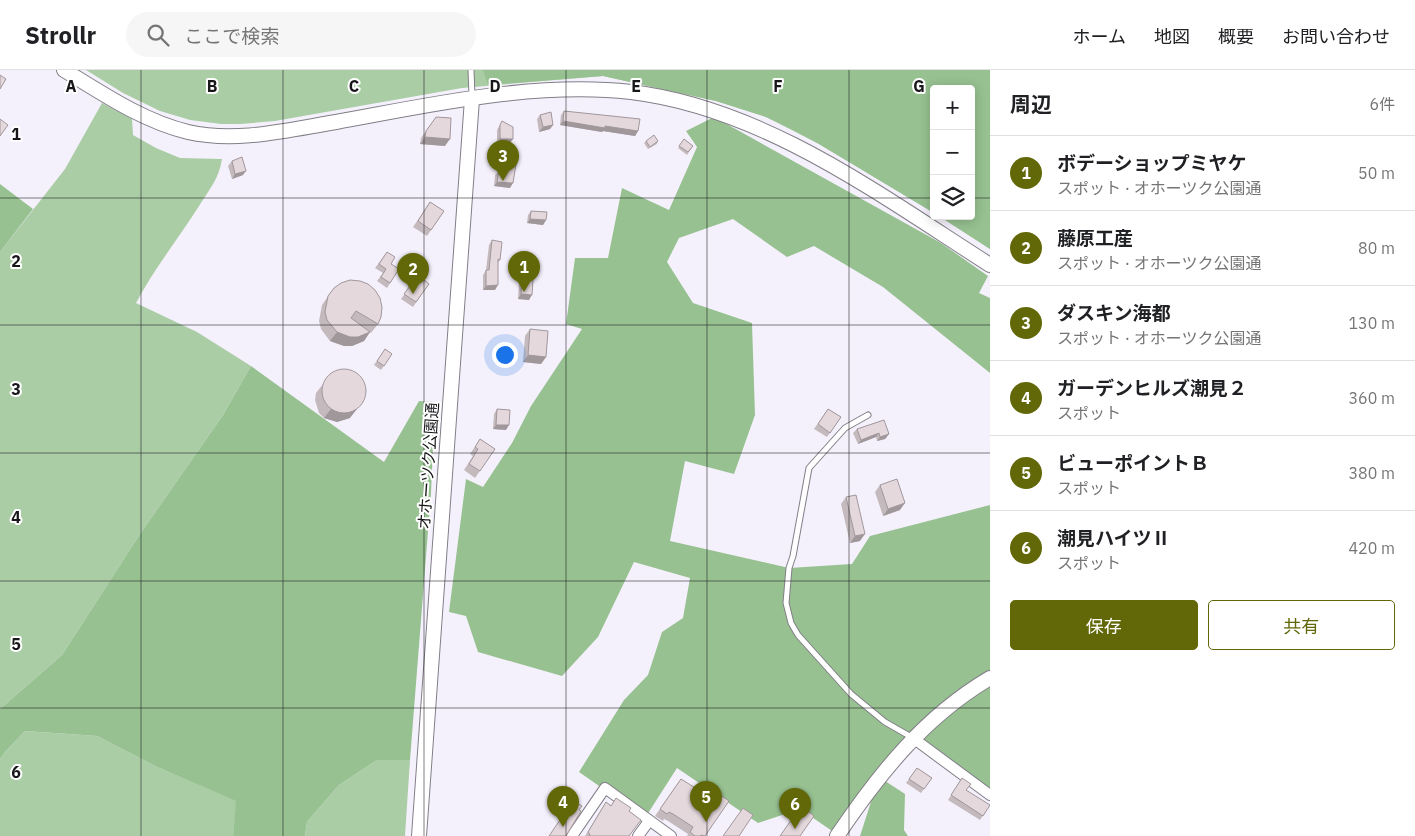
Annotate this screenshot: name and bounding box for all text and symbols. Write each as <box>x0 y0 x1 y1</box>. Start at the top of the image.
search box <box>126 12 476 57</box>
text: Strollr <box>25 19 96 51</box>
icon: search <box>144 21 172 49</box>
text: ここで検索 <box>184 24 279 48</box>
text: ホーム <box>1073 25 1126 48</box>
text: 地図 <box>1154 25 1190 48</box>
text: 概要 <box>1218 25 1254 48</box>
text: お問い合わせ <box>1282 25 1390 48</box>
text: A <box>66 76 77 96</box>
text: B <box>207 76 218 96</box>
text: C <box>349 76 359 96</box>
text: D <box>489 76 501 96</box>
text: E <box>631 76 641 96</box>
text: F <box>773 76 783 96</box>
text: G <box>913 76 925 96</box>
map controls <box>930 85 975 220</box>
button: + <box>930 85 975 130</box>
text: 周辺 <box>1010 90 1052 118</box>
text: 6件 <box>1369 94 1395 114</box>
text: 1 <box>11 124 21 144</box>
button: − <box>930 130 975 175</box>
pin: 3 <box>487 140 519 181</box>
text: ボデーショップミヤケ <box>1057 151 1247 175</box>
text: 1 <box>1021 163 1031 183</box>
text: 50 m <box>1358 163 1395 183</box>
button: layers <box>930 175 975 220</box>
text: スポット · オホーツク公園通 <box>1057 178 1261 198</box>
text: 藤原工産 <box>1057 226 1133 250</box>
text: 2 <box>1021 238 1031 258</box>
text: 80 m <box>1358 238 1395 258</box>
text: 2 <box>11 251 21 271</box>
pin: 1 <box>508 251 540 292</box>
pin: 2 <box>397 253 429 294</box>
text: スポット · オホーツク公園通 <box>1057 253 1261 273</box>
text: ダスキン海都 <box>1057 301 1170 325</box>
text: 3 <box>1021 313 1031 333</box>
text: 130 m <box>1348 313 1395 333</box>
text: スポット · オホーツク公園通 <box>1057 328 1261 348</box>
your location <box>492 342 518 368</box>
text: ガーデンヒルズ潮見２ <box>1057 376 1247 400</box>
text: 3 <box>11 379 21 399</box>
text: 4 <box>1021 388 1031 408</box>
text: 360 m <box>1348 388 1395 408</box>
street label: オホーツク公園通 <box>414 402 442 530</box>
text: スポット <box>1057 403 1121 423</box>
text: ビューポイントＢ <box>1057 451 1209 475</box>
text: 5 <box>1021 463 1031 483</box>
text: 380 m <box>1348 463 1395 483</box>
text: スポット <box>1057 478 1121 498</box>
text: 4 <box>11 507 21 527</box>
text: 潮見ハイツⅡ <box>1057 526 1171 550</box>
text: 6 <box>1021 538 1031 558</box>
text: 420 m <box>1348 538 1395 558</box>
text: スポット <box>1057 553 1121 573</box>
button: 保存 <box>1010 600 1198 650</box>
button: 共有 <box>1208 600 1395 650</box>
text: 5 <box>11 634 21 654</box>
text: 6 <box>11 762 21 782</box>
pin: 5 <box>690 781 722 822</box>
pin: 4 <box>547 786 579 827</box>
pin: 6 <box>779 788 811 829</box>

